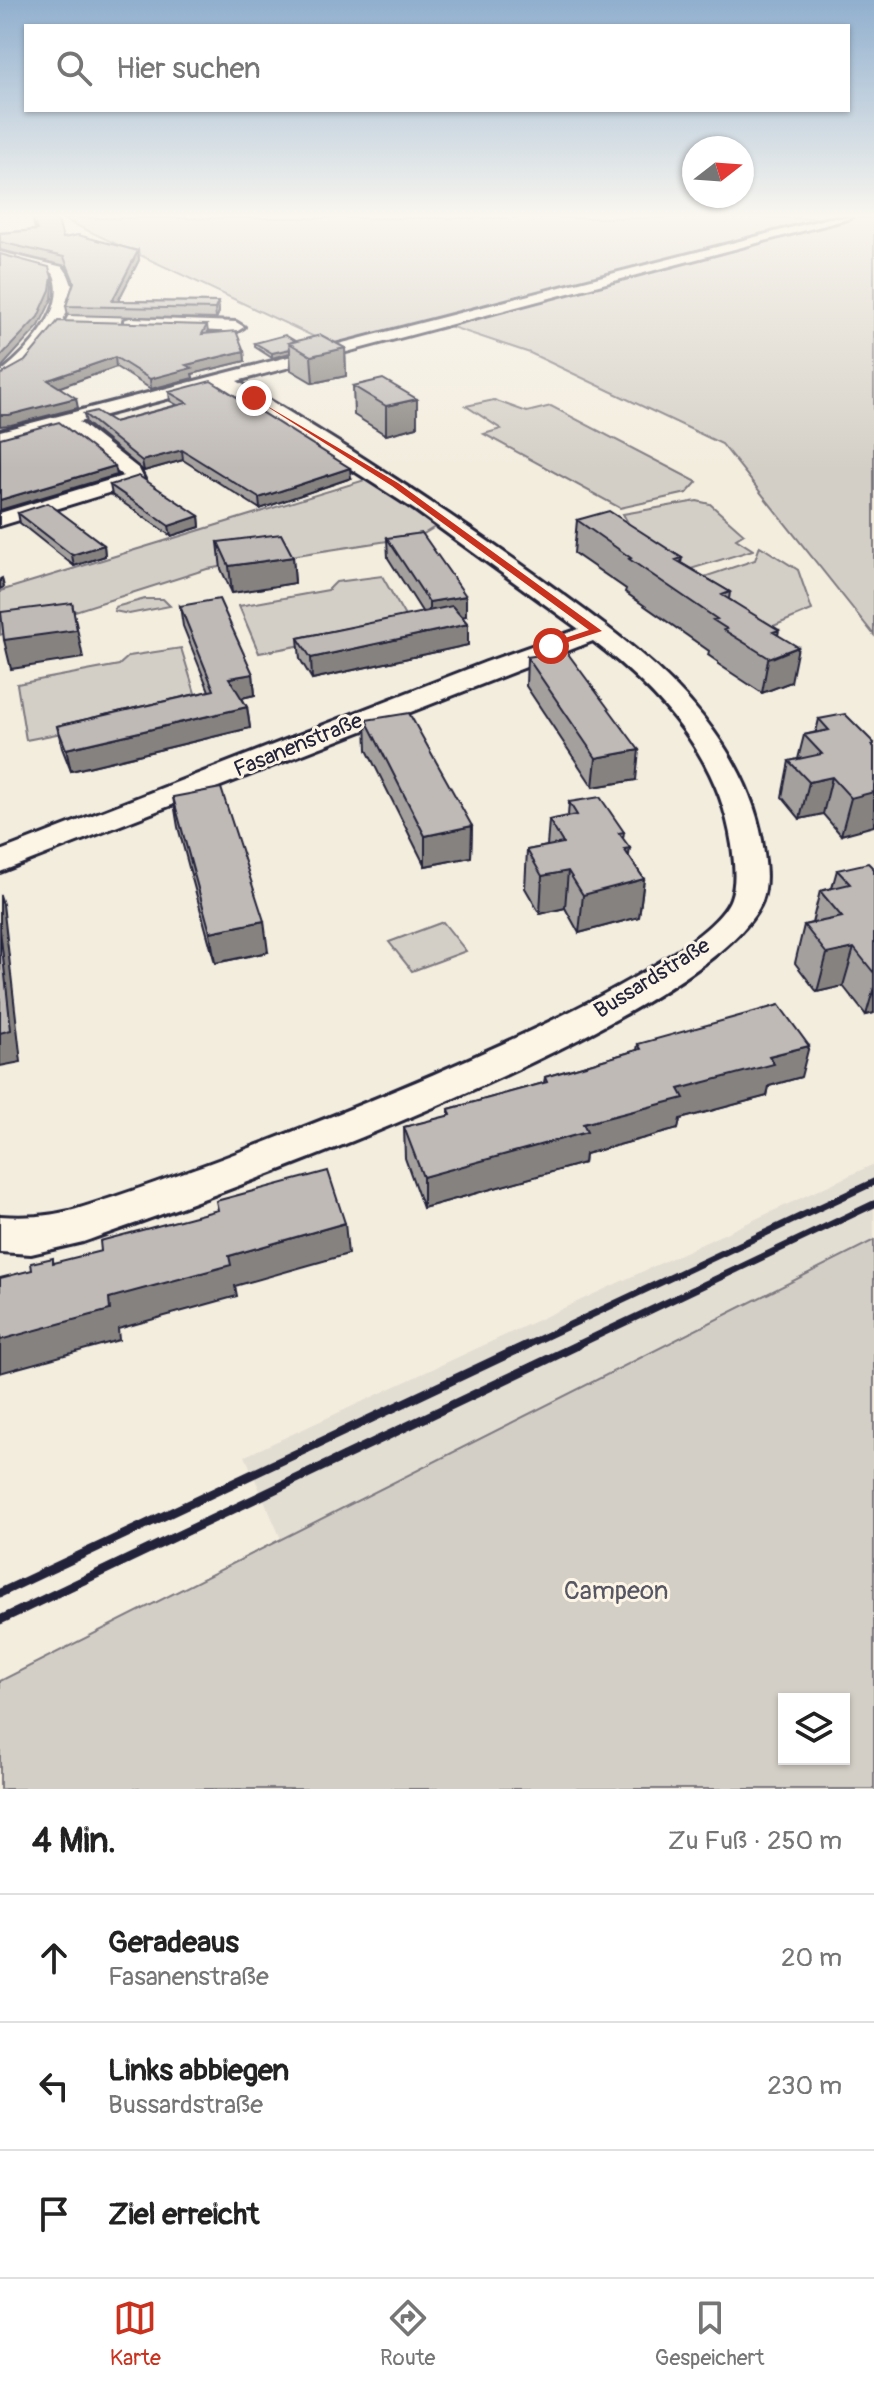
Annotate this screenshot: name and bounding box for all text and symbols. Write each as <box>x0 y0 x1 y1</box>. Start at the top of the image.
search box <box>24 24 850 112</box>
icon: search <box>52 46 96 90</box>
text: Hier suchen <box>116 50 261 87</box>
north arrow <box>682 136 754 208</box>
route end <box>236 380 272 416</box>
route start <box>533 628 569 664</box>
street label: Fasanenstraße <box>230 706 366 783</box>
street label: Bussardstraße <box>589 931 715 1025</box>
park label: Campeon <box>564 1575 668 1607</box>
map controls <box>778 1693 850 1765</box>
button: layers <box>778 1693 850 1765</box>
text: 4 Min. <box>32 1820 116 1863</box>
text: Zu Fuß · 250 m <box>668 1825 842 1857</box>
text: Geradeaus <box>108 1924 239 1961</box>
icon: ahead <box>32 1936 76 1980</box>
text: 20 m <box>781 1942 842 1974</box>
text: Fasanenstraße <box>108 1961 269 1993</box>
text: Links abbiegen <box>108 2052 289 2089</box>
icon: left <box>32 2064 76 2108</box>
text: 230 m <box>767 2070 842 2102</box>
text: Bussardstraße <box>108 2089 263 2121</box>
icon: arrive <box>32 2192 76 2236</box>
text: Ziel erreicht <box>108 2196 259 2233</box>
tab: Karte <box>110 2296 161 2372</box>
tab: Route <box>380 2296 435 2372</box>
tab: Gespeichert <box>655 2296 764 2372</box>

